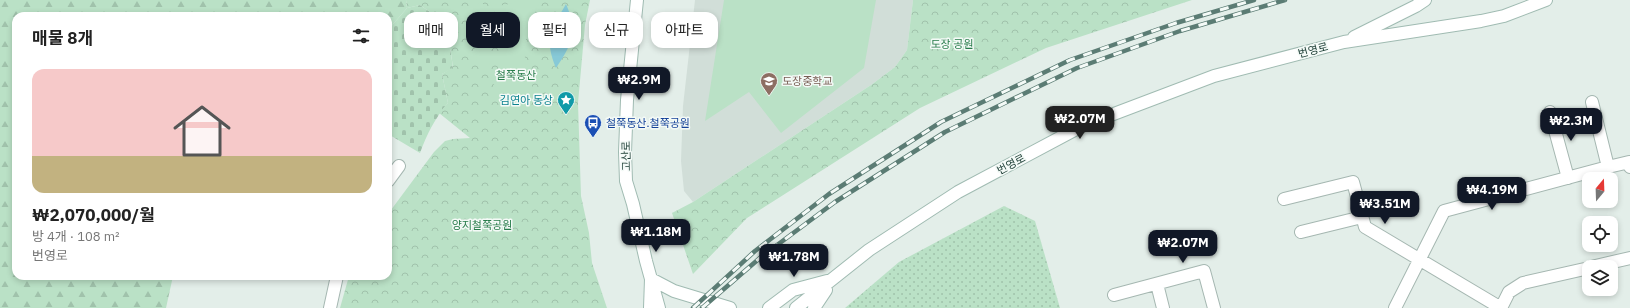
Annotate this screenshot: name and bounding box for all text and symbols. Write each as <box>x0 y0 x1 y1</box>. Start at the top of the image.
chip: 매매 <box>404 12 458 48</box>
chip: 월세 <box>466 12 520 48</box>
chip: 필터 <box>528 12 581 48</box>
chip: 신규 <box>589 12 643 48</box>
chip: 아파트 <box>651 12 718 48</box>
icon: filters <box>350 25 372 47</box>
text: 매물 8개 <box>32 27 93 49</box>
park label: 도장 공원 <box>930 37 974 51</box>
street label: 번영로 <box>1297 39 1329 61</box>
pin: ₩2.9M <box>611 67 667 101</box>
park label: 철쭉동산 <box>496 68 536 82</box>
text: ₩2.9M <box>617 71 661 88</box>
school or university icon: 도장중학교 <box>759 71 779 96</box>
place label: 도장중학교 <box>782 74 833 88</box>
place icon: 김연아 동상 <box>556 90 576 115</box>
place label: 김연아 동상 <box>500 93 553 107</box>
icon: home <box>166 95 238 167</box>
pin: ₩2.07M <box>1047 106 1113 140</box>
pin: ₩2.3M <box>1543 108 1599 142</box>
text: ₩2.07M <box>1054 110 1106 127</box>
text: ₩2.3M <box>1549 112 1593 129</box>
bus stop icon: 철쭉동산.철쭉공원 <box>583 113 603 138</box>
place label: 철쭉동산.철쭉공원 <box>606 116 690 130</box>
street label: 고산로 <box>619 141 633 171</box>
street label: 번영로 <box>994 151 1028 177</box>
north arrow <box>1582 172 1618 208</box>
map controls <box>1582 172 1618 296</box>
pin: ₩4.19M <box>1459 177 1525 211</box>
text: ₩4.19M <box>1466 181 1518 198</box>
pin: ₩3.51M <box>1352 191 1418 225</box>
text: ₩3.51M <box>1359 195 1411 212</box>
text: ₩2,070,000/월 <box>32 204 155 226</box>
button: locate <box>1582 216 1618 252</box>
park label: 양지철쭉공원 <box>452 218 512 232</box>
pin: ₩1.18M <box>623 219 689 253</box>
text: ₩1.18M <box>630 223 682 240</box>
text: 방 4개 · 108 m² <box>32 228 119 245</box>
pin: ₩2.07M <box>1150 230 1216 264</box>
text: ₩2.07M <box>1157 234 1209 251</box>
pin: ₩1.78M <box>761 244 827 278</box>
text: 번영로 <box>32 247 68 264</box>
text: ₩1.78M <box>768 248 820 265</box>
button: layers <box>1582 260 1618 296</box>

